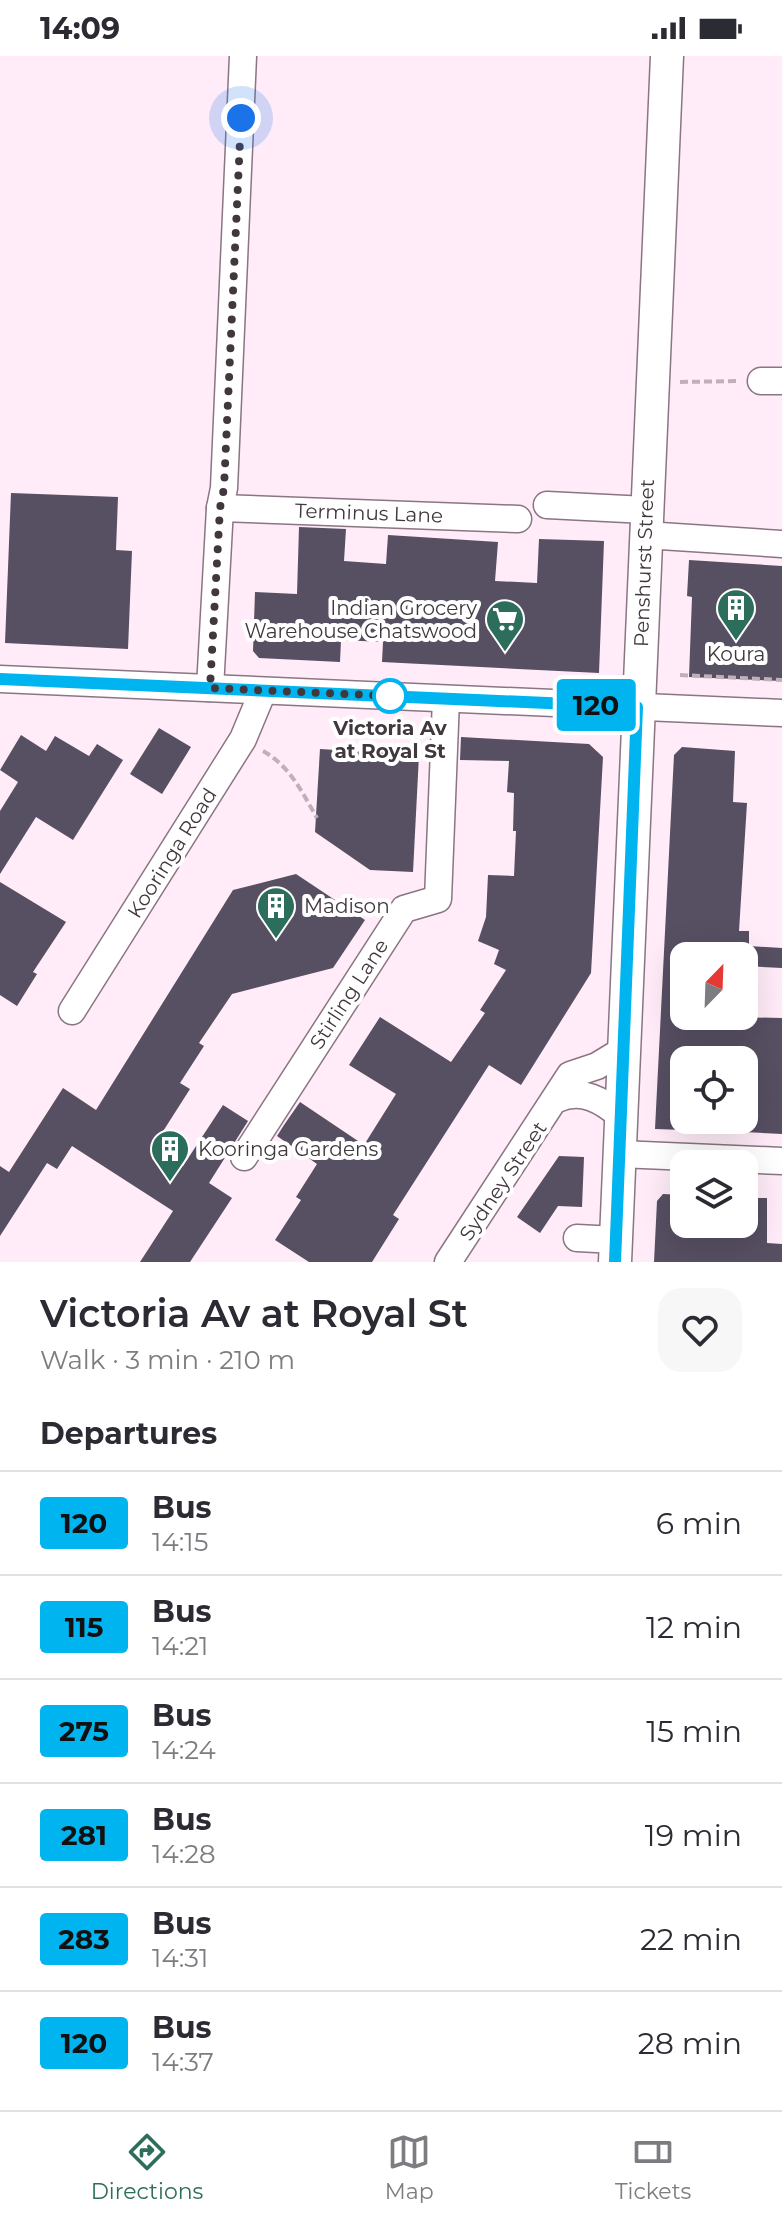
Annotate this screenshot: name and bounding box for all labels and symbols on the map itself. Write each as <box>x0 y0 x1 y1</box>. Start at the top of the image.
your location <box>221 98 261 138</box>
street label: Penshurst Street <box>629 479 659 647</box>
street label: Terminus Lane <box>295 498 443 528</box>
building icon: Koura <box>715 587 757 642</box>
place label: Indian Grocery Warehouse Chatswood <box>245 596 477 643</box>
supermarket icon: Indian Grocery Warehouse Chatswood <box>484 598 526 653</box>
place label: Koura <box>707 642 765 666</box>
marker: Victoria Av at Royal St <box>373 679 407 713</box>
line badge: 120 <box>550 679 642 731</box>
place label: Victoria Av at Royal St <box>332 716 448 763</box>
street label: Kooringa Road <box>122 784 222 922</box>
building icon: Madison <box>255 885 297 940</box>
place label: Madison <box>304 894 390 918</box>
street label: Stirling Lane <box>305 935 393 1053</box>
north arrow <box>670 942 758 1030</box>
street label: Sydney Street <box>454 1117 552 1245</box>
building icon: Kooringa Gardens <box>149 1128 191 1183</box>
place label: Kooringa Gardens <box>198 1137 379 1161</box>

